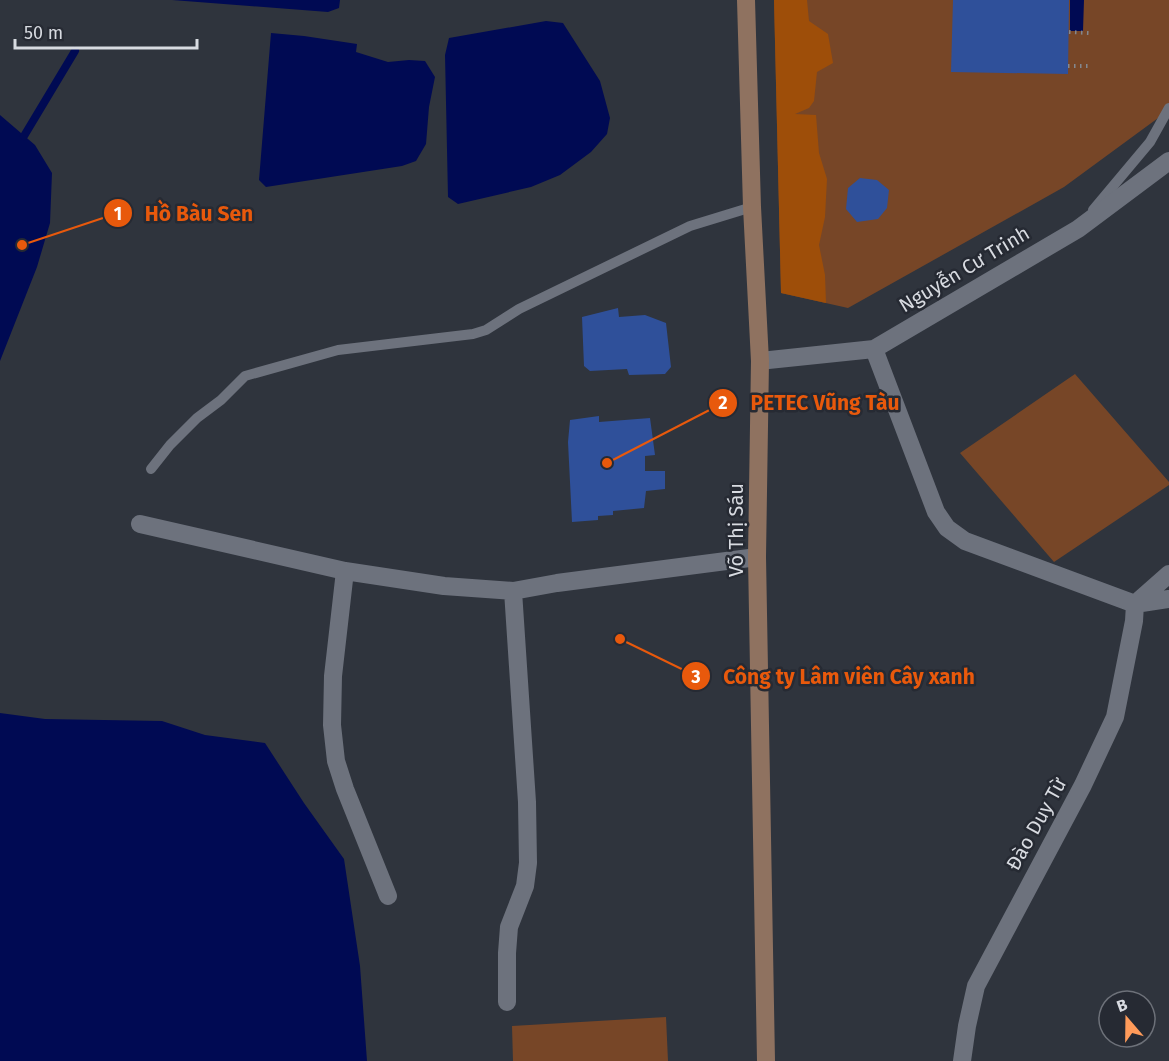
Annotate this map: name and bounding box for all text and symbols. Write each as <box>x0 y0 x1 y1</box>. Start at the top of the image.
scale bar <box>15 12 196 50</box>
text: 50 m <box>24 22 63 44</box>
callout: Hồ Bàu Sen <box>103 194 265 233</box>
text: Hồ Bàu Sen <box>145 199 253 227</box>
text: 1 <box>114 203 122 225</box>
street label: Nguyễn Cư Trinh <box>894 221 1034 317</box>
callout: PETEC Vũng Tàu <box>708 383 911 422</box>
text: PETEC Vũng Tàu <box>751 390 899 416</box>
text: 2 <box>718 392 728 414</box>
street label: Võ Thị Sáu <box>724 483 748 577</box>
callout: Công ty Lâm viên Cây xanh <box>681 657 987 696</box>
text: Công ty Lâm viên Cây xanh <box>723 664 975 690</box>
text: 3 <box>690 666 701 688</box>
street label: Đào Duy Từ <box>1001 773 1072 874</box>
north arrow <box>1097 989 1157 1049</box>
text: B <box>1114 995 1130 1016</box>

